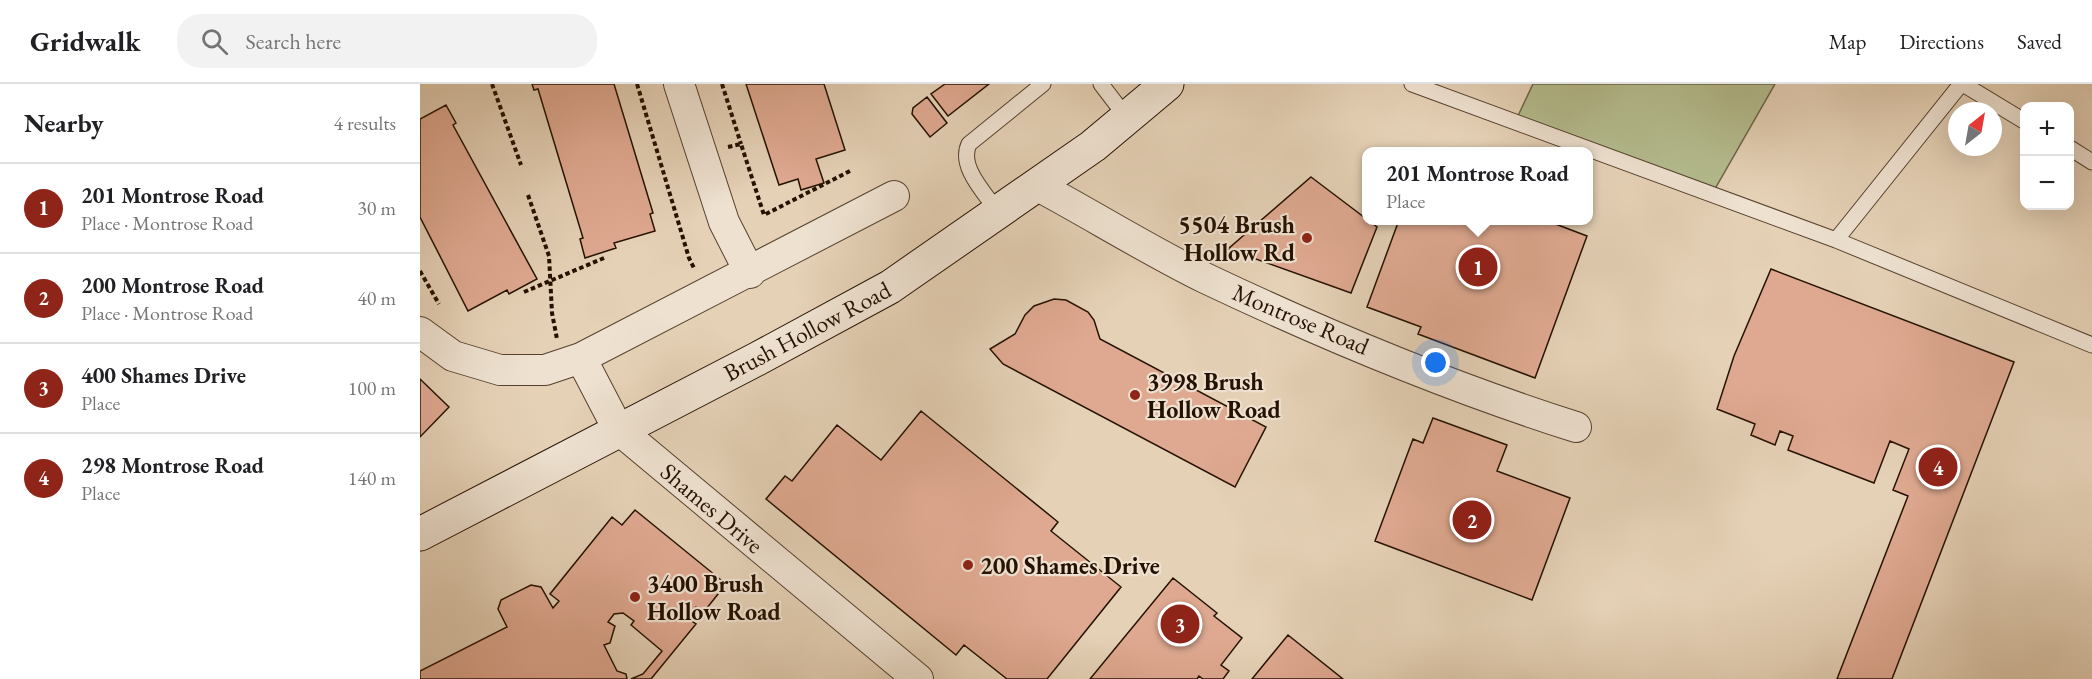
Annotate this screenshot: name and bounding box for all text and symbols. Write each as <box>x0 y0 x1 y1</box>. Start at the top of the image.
search box <box>177 14 597 68</box>
text: Gridwalk <box>30 23 141 59</box>
icon: search <box>198 25 231 58</box>
text: Search here <box>246 27 341 56</box>
text: Map <box>1829 28 1866 55</box>
text: Directions <box>1899 28 1984 55</box>
text: Saved <box>2017 28 2062 55</box>
north arrow <box>1948 102 2002 156</box>
map controls <box>2020 102 2074 210</box>
button: + <box>2020 102 2074 156</box>
text: Nearby <box>24 106 104 140</box>
text: 4 results <box>333 110 396 136</box>
popup <box>1362 147 1593 225</box>
button: − <box>2020 156 2074 210</box>
text: 201 Montrose Road <box>1386 159 1569 188</box>
text: 201 Montrose Road <box>81 181 264 210</box>
text: Place <box>1386 188 1425 214</box>
text: 1 <box>38 195 49 221</box>
text: 30 m <box>357 195 396 221</box>
place label: 5504 Brush Hollow Rd <box>1178 209 1296 268</box>
text: Place · Montrose Road <box>81 210 253 236</box>
marker: 5504 Brush Hollow Rd <box>1300 231 1314 245</box>
pin: 1 <box>1458 244 1498 290</box>
text: 200 Montrose Road <box>81 271 264 300</box>
street label: Brush Hollow Road <box>718 273 897 388</box>
street label: Montrose Road <box>1228 276 1375 362</box>
text: 2 <box>38 285 49 311</box>
text: 40 m <box>357 285 396 311</box>
text: Place · Montrose Road <box>81 300 253 326</box>
your location <box>1421 348 1450 377</box>
text: 400 Shames Drive <box>81 361 246 390</box>
place label: 3998 Brush Hollow Road <box>1147 366 1281 425</box>
text: 3 <box>38 375 49 401</box>
text: 100 m <box>348 375 396 401</box>
marker: 3998 Brush Hollow Road <box>1128 388 1142 402</box>
text: Place <box>81 390 120 416</box>
pin: 4 <box>1918 444 1958 490</box>
text: 298 Montrose Road <box>81 451 264 480</box>
street label: Shames Drive <box>654 456 770 560</box>
text: 4 <box>38 465 49 491</box>
text: 140 m <box>348 465 396 491</box>
text: Place <box>81 480 120 506</box>
pin: 2 <box>1452 498 1492 542</box>
place label: 200 Shames Drive <box>980 550 1160 581</box>
marker: 200 Shames Drive <box>961 558 975 572</box>
place label: 3400 Brush Hollow Road <box>647 568 781 627</box>
marker: 3400 Brush Hollow Road <box>628 590 642 604</box>
pin: 3 <box>1160 602 1200 646</box>

